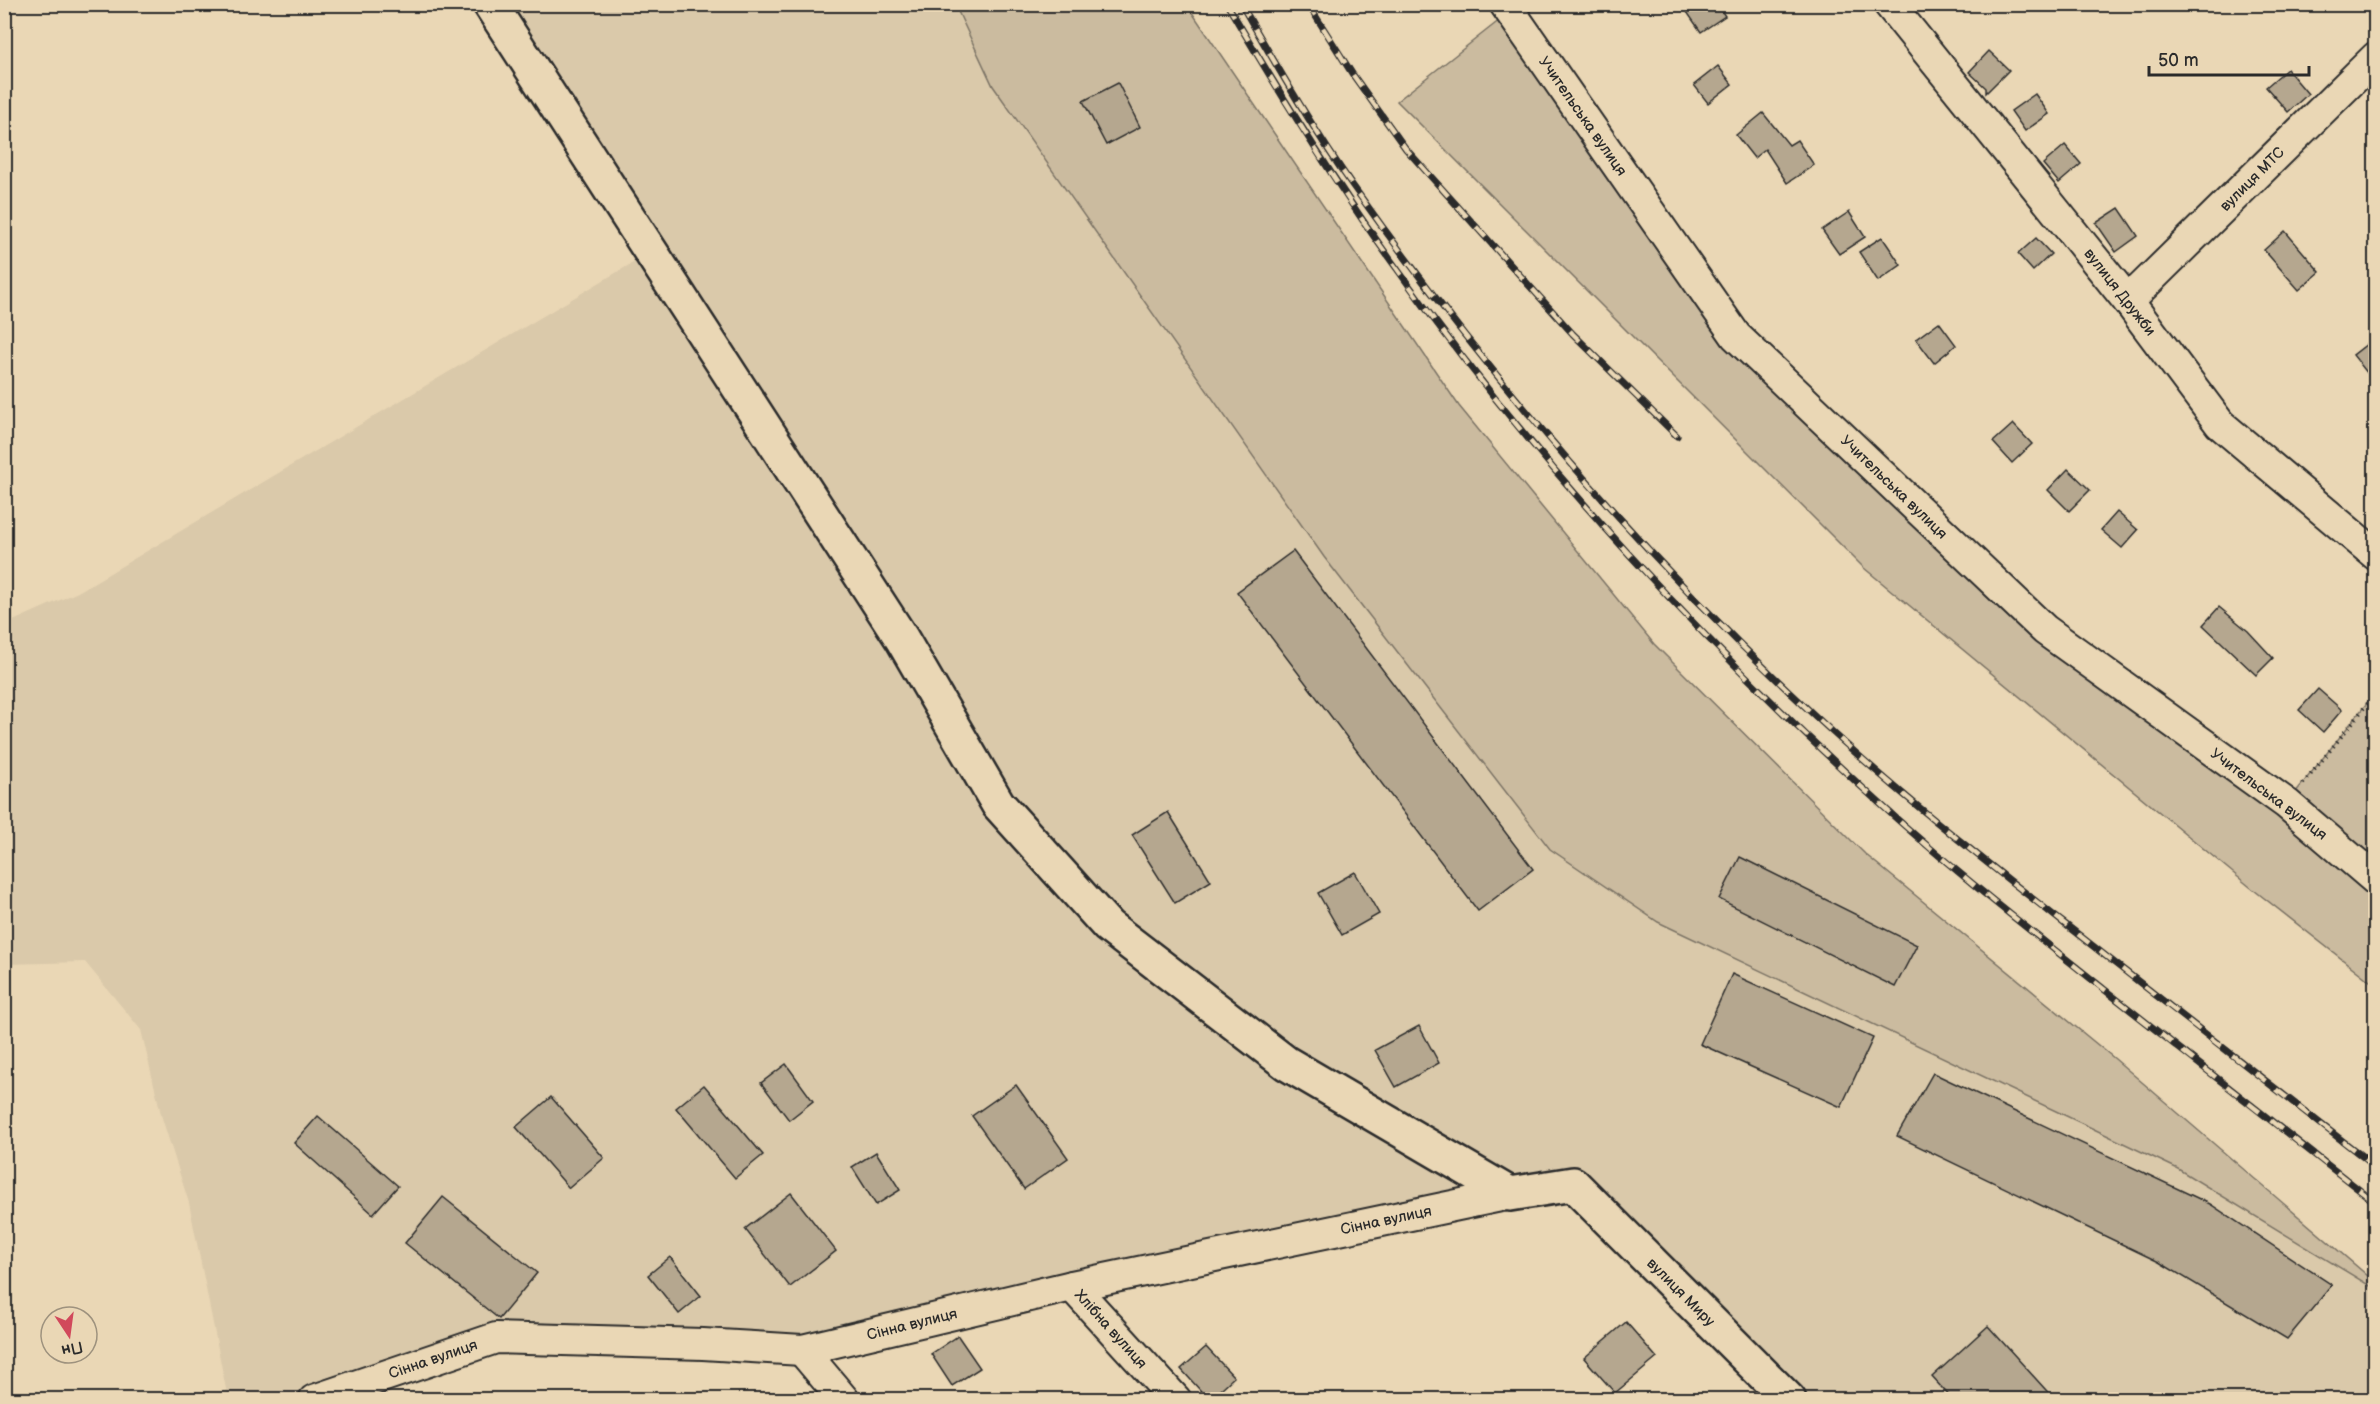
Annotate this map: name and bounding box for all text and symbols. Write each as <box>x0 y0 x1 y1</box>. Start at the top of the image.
scale bar <box>2149 39 2310 77</box>
text: 50 m <box>2158 50 2199 71</box>
street label: Учительська вулиця <box>1534 53 1631 180</box>
street label: вулиця МТС <box>2216 143 2289 216</box>
street label: вулиця Дружби <box>2080 245 2160 340</box>
street label: Учительська вулиця <box>1836 431 1951 543</box>
street label: Учительська вулиця <box>2207 744 2331 845</box>
street label: Сінна вулиця <box>1339 1202 1433 1239</box>
street label: вулиця Миру <box>1642 1254 1719 1331</box>
street label: Хлібна вулиця <box>1070 1286 1151 1373</box>
street label: Сінна вулиця <box>865 1304 959 1345</box>
north arrow <box>39 1305 99 1365</box>
street label: Сінна вулиця <box>386 1335 480 1384</box>
text: Пн <box>60 1336 85 1360</box>

